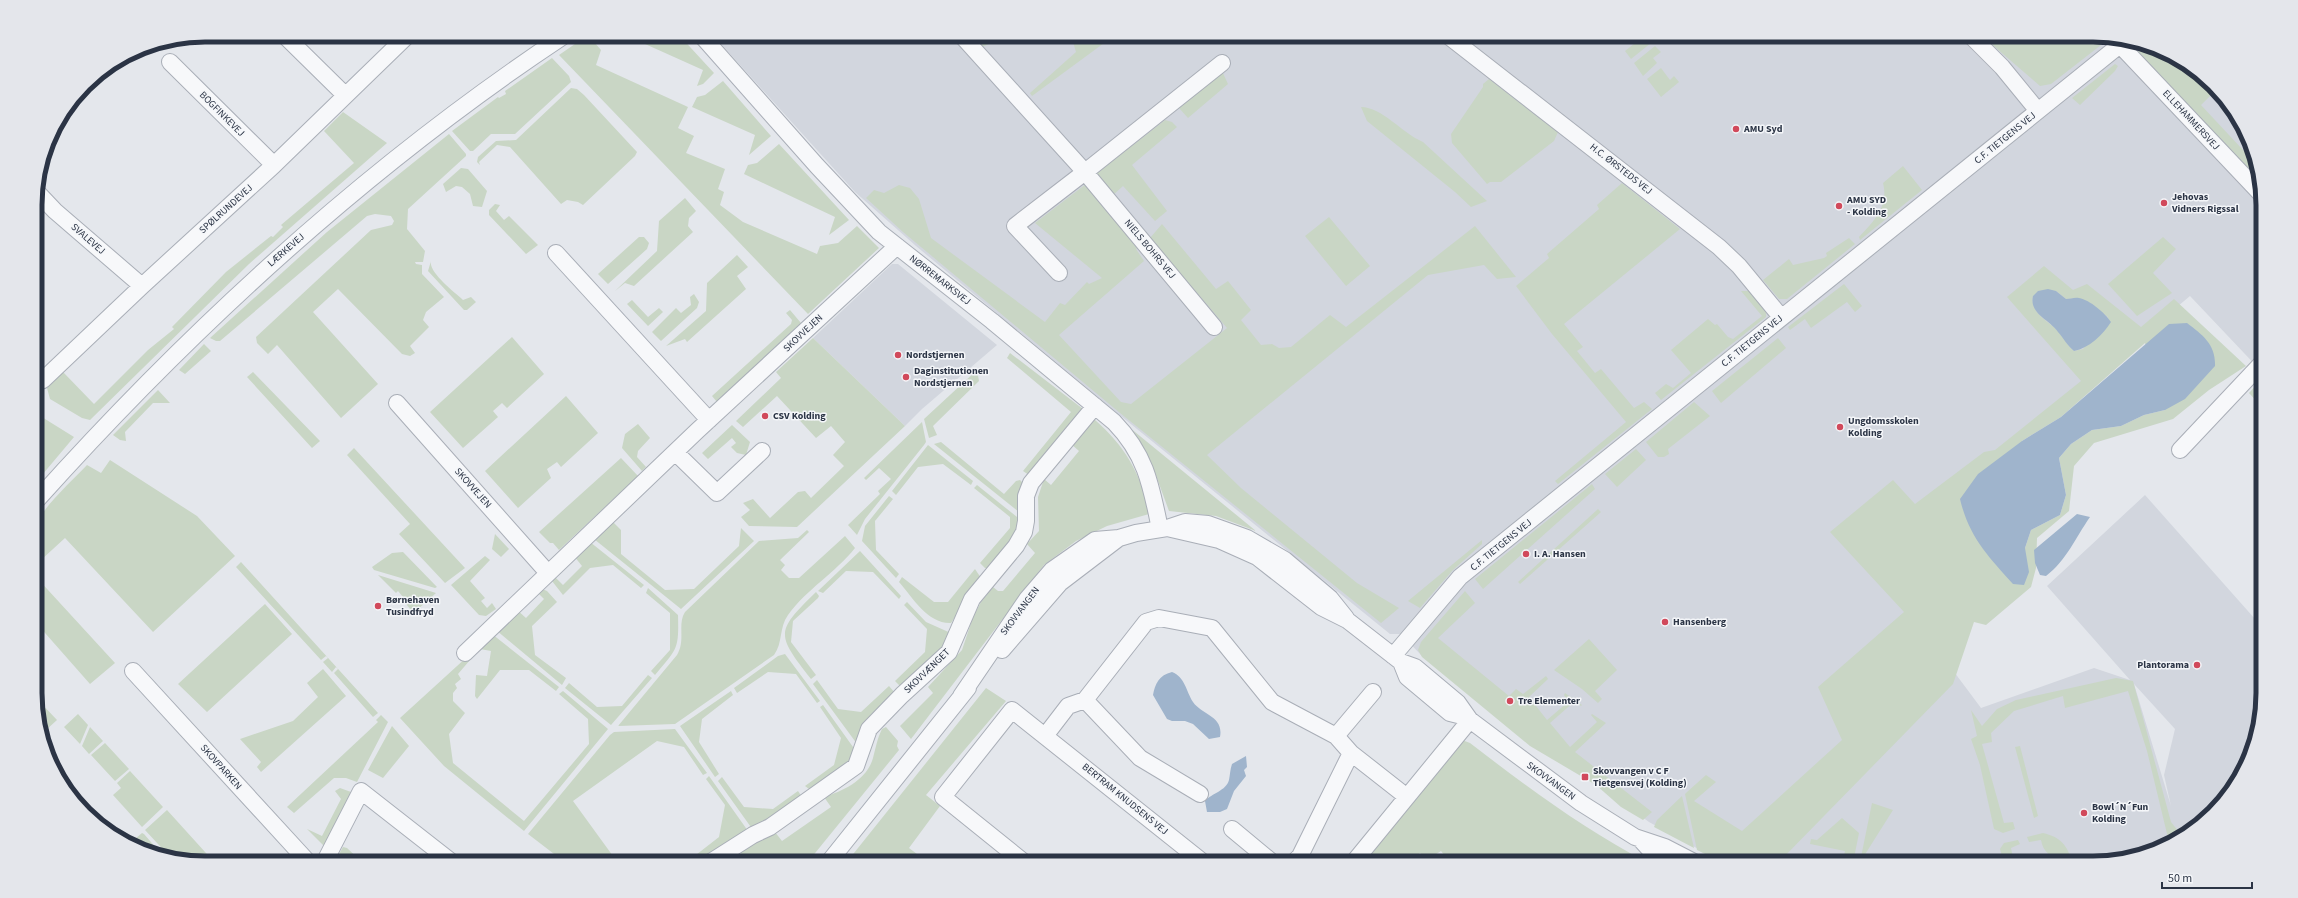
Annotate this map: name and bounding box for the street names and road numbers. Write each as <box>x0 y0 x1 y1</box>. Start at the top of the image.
street label: ELLEHAMMERSVEJ <box>2159 87 2223 153</box>
street label: BOGFINKEVEJ <box>196 88 248 140</box>
street label: C.F. TIETGENS VEJ <box>1971 109 2039 167</box>
street label: H.C. ØRSTEDS VEJ <box>1587 140 1655 198</box>
street label: SPØLRUNDEVEJ <box>196 181 256 237</box>
street label: NIELS BOHRS VEJ <box>1121 216 1179 282</box>
street label: SVALEVEJ <box>68 220 108 258</box>
street label: LÆRKEVEJ <box>264 230 308 270</box>
street label: NØRREMARKSVEJ <box>906 252 974 308</box>
street label: SKOVVEJEN <box>780 311 826 355</box>
street label: C.F. TIETGENS VEJ <box>1718 312 1786 370</box>
street label: SKOVVEJEN <box>451 465 495 511</box>
street label: C.F. TIETGENS VEJ <box>1467 516 1535 574</box>
street label: SKOVVANGEN <box>997 584 1043 638</box>
street label: SKOVVÆNGET <box>901 645 954 697</box>
street label: SKOVPARKEN <box>197 741 245 793</box>
street label: SKOVVANGEN <box>1524 758 1578 804</box>
street label: BERTRAM KNUDSENS VEJ <box>1079 760 1171 838</box>

